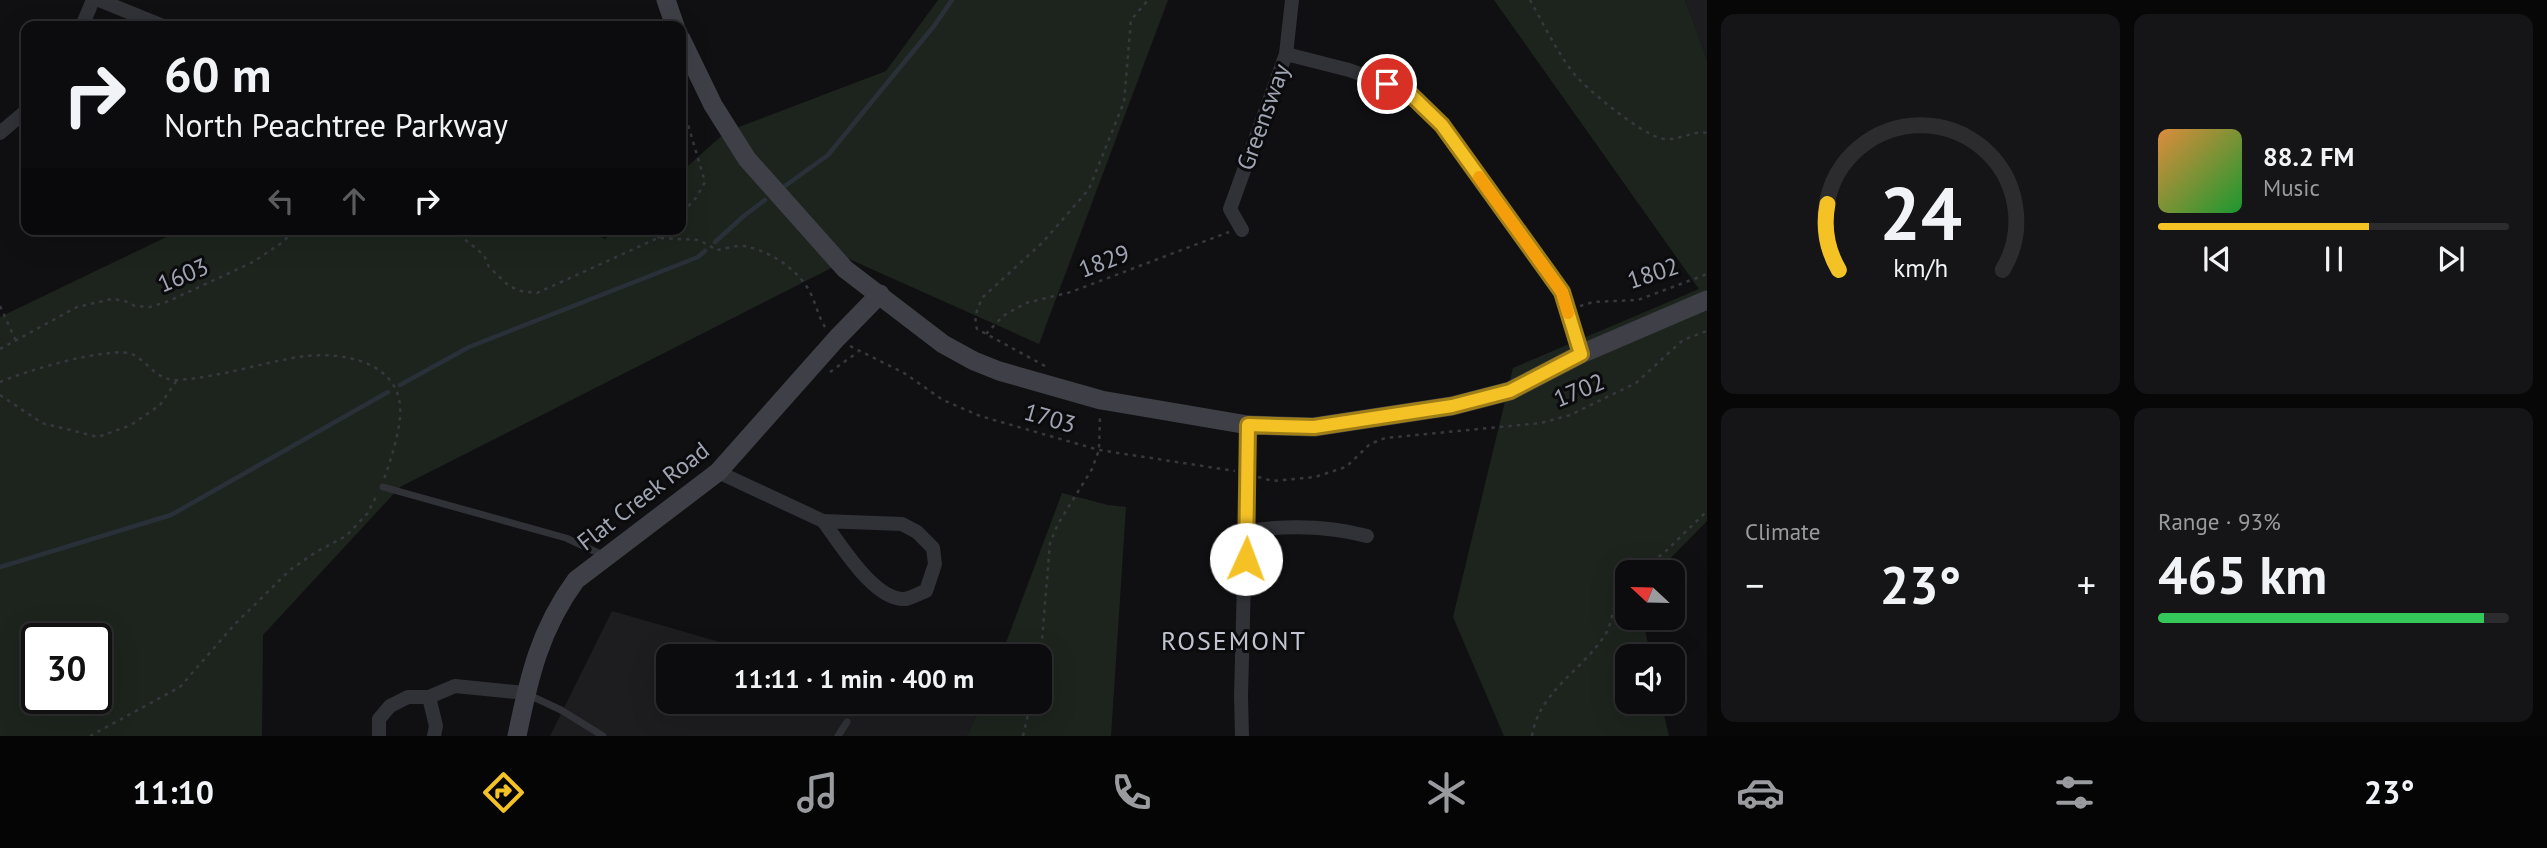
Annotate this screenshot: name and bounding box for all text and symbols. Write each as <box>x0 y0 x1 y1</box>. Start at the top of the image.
text: 60 m <box>164 42 271 106</box>
icon: right <box>49 49 140 140</box>
pin <box>1357 54 1417 114</box>
street label: Greensway <box>1229 60 1297 174</box>
icon: arrive <box>1368 65 1406 103</box>
text: North Peachtree Parkway <box>164 104 508 146</box>
text: 88.2 FM <box>2263 140 2354 173</box>
text: 24 <box>1879 166 1962 260</box>
text: Music <box>2263 173 2320 202</box>
icon: left <box>262 182 300 220</box>
icon: ahead <box>335 182 373 220</box>
icon: right <box>408 182 446 220</box>
street label: 1829 <box>1074 237 1134 285</box>
icon: previous <box>2198 240 2236 278</box>
icon: pause <box>2315 240 2353 278</box>
icon: next <box>2432 240 2470 278</box>
street label: 1802 <box>1623 250 1683 296</box>
street label: 1603 <box>153 251 213 299</box>
text: km/h <box>1893 252 1948 284</box>
street label: 1702 <box>1549 366 1609 414</box>
street label: 1703 <box>1021 396 1079 440</box>
street label: Flat Creek Road <box>571 435 715 557</box>
text: Range · 93% <box>2158 507 2281 536</box>
text: Climate <box>1745 517 1820 546</box>
position arrow <box>1209 522 1283 596</box>
text: 465 km <box>2158 541 2327 608</box>
text: 23° <box>1880 551 1961 618</box>
north arrow <box>1615 560 1685 630</box>
map controls <box>1615 560 1685 714</box>
text: − <box>1745 560 1764 609</box>
text: + <box>2077 560 2096 609</box>
speed limit sign: 30 <box>21 623 112 714</box>
district label: ROSEMONT <box>1161 624 1307 657</box>
button: sound <box>1615 644 1685 714</box>
text: 11:11 · 1 min · 400 m <box>734 662 974 695</box>
icon: directions <box>479 768 528 817</box>
icon: music <box>793 768 842 817</box>
icon: phone <box>1107 768 1156 817</box>
icon: climate <box>1422 768 1471 817</box>
icon: car <box>1736 768 1785 817</box>
icon: filters <box>2050 768 2099 817</box>
text: 11:10 <box>133 771 214 813</box>
text: 23° <box>2364 771 2414 813</box>

